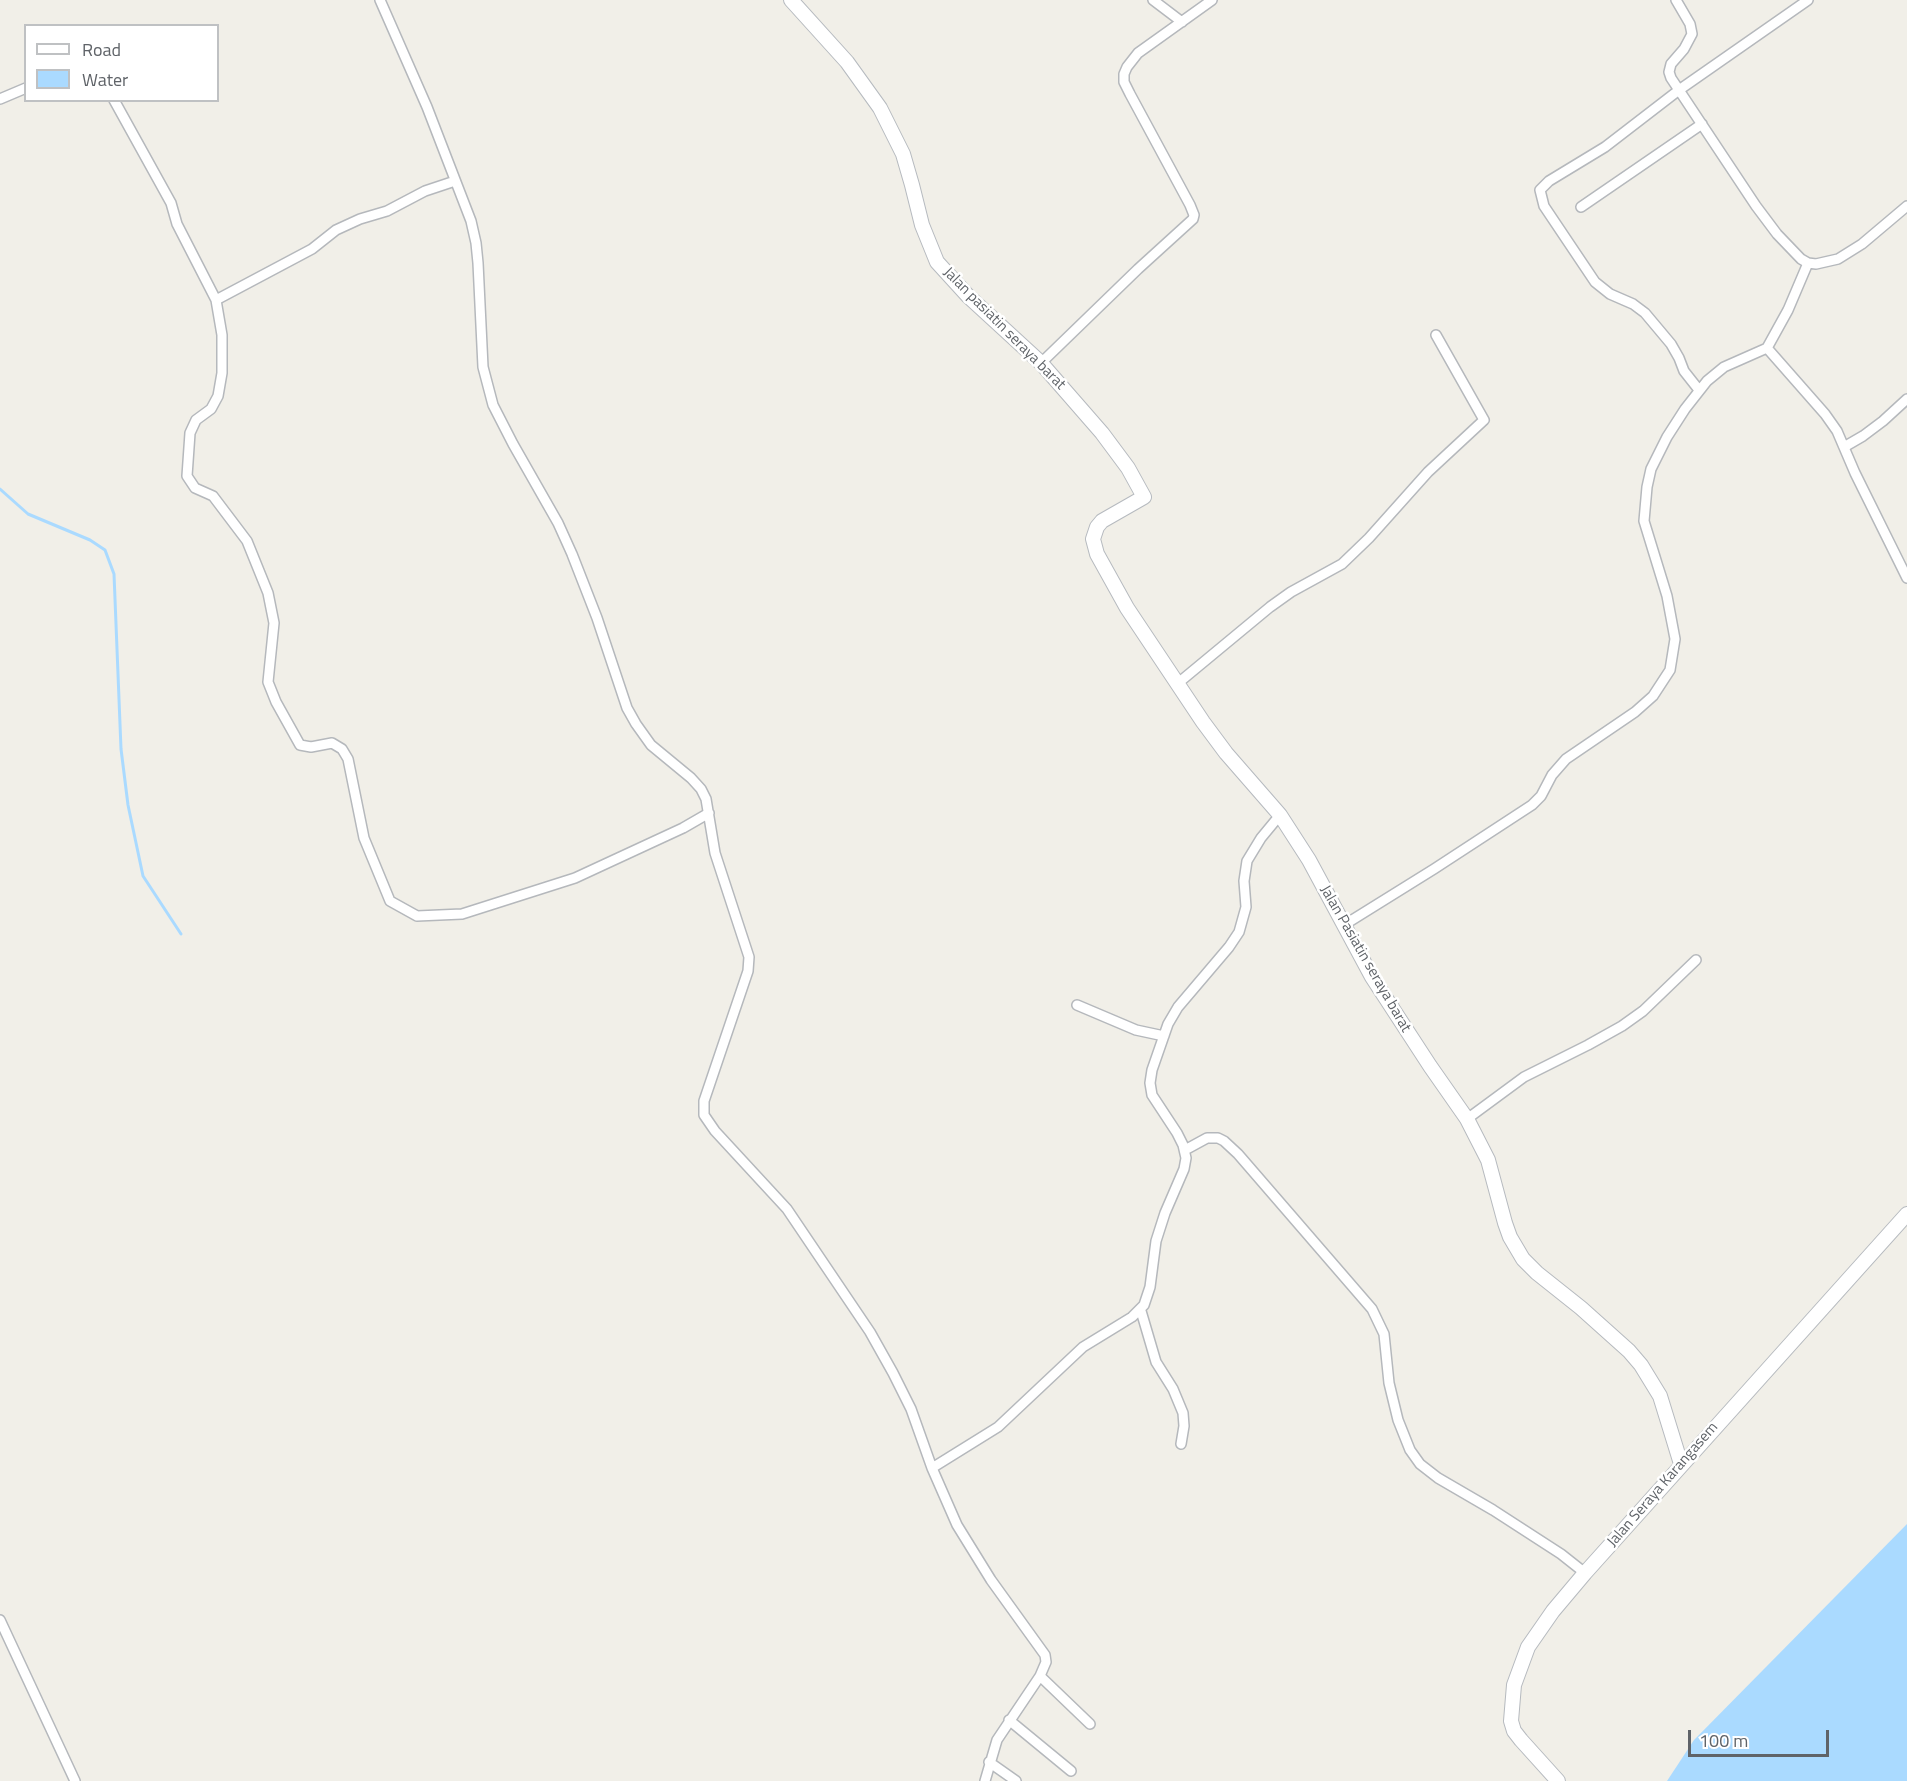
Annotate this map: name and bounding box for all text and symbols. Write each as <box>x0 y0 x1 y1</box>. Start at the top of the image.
legend <box>24 24 219 102</box>
text: Road <box>82 36 121 63</box>
text: Water <box>82 66 128 93</box>
street label: Jalan pasiatin seraya barat <box>939 264 1069 394</box>
street label: Jalan Pasiatin seraya barat <box>1316 882 1414 1036</box>
street label: Jalan Seraya Karangasem <box>1604 1419 1722 1551</box>
scale bar <box>1691 1718 1832 1756</box>
text: 100 m <box>1699 1727 1748 1754</box>

